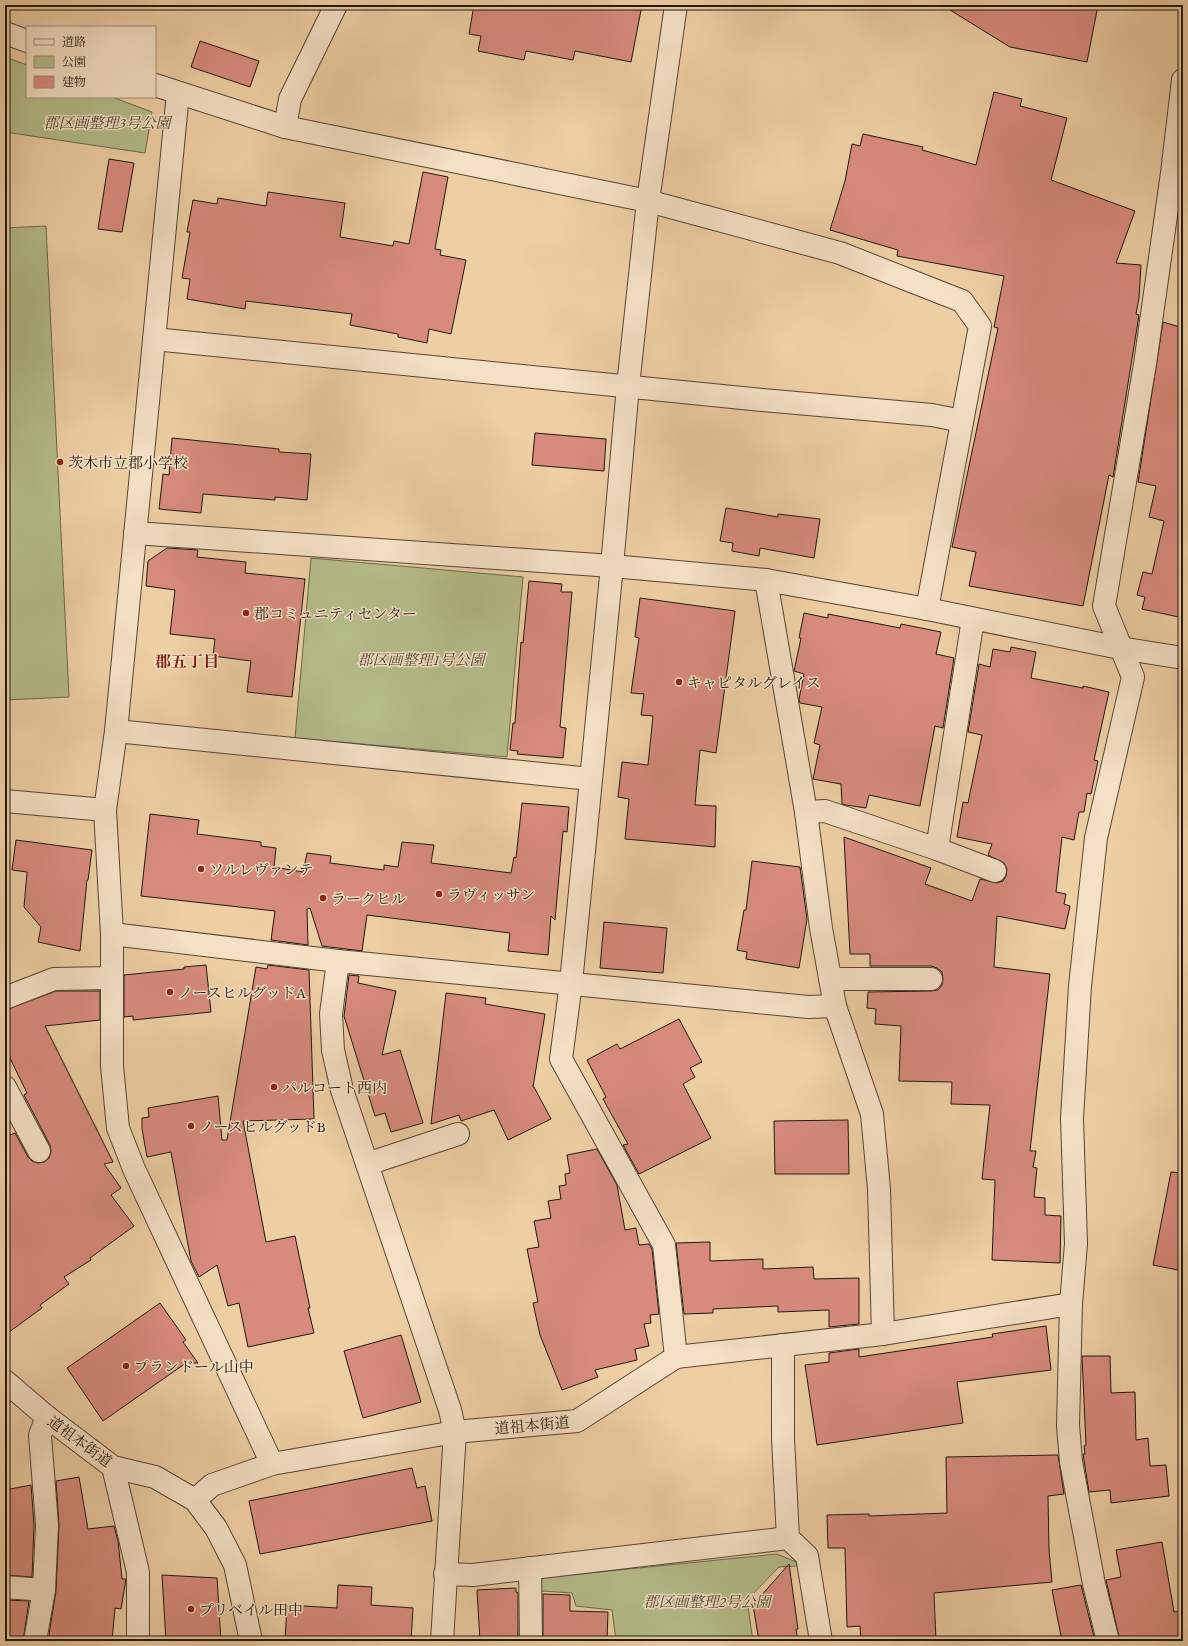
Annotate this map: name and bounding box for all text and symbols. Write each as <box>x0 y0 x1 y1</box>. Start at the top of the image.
legend <box>26 26 156 98</box>
text: 道路 <box>62 34 86 50</box>
text: 公園 <box>62 54 86 70</box>
text: 建物 <box>62 74 86 90</box>
park label: 郡区画整理3号公園 <box>43 113 174 132</box>
place label: 茨木市立郡小学校 <box>68 453 188 472</box>
marker: 茨木市立郡小学校 <box>55 457 65 467</box>
place label: 郡コミュニティセンター <box>254 604 417 623</box>
marker: 郡コミュニティセンター <box>241 608 251 618</box>
park label: 郡区画整理1号公園 <box>357 650 488 669</box>
district label: 郡五丁目 <box>155 651 219 672</box>
place label: キャピタルグレイス <box>687 673 821 692</box>
marker: キャピタルグレイス <box>674 677 684 687</box>
place label: ソルレヴァンテ <box>209 860 313 879</box>
marker: ソルレヴァンテ <box>196 864 206 874</box>
place label: ラヴィッサン <box>447 885 535 904</box>
place label: ラークヒル <box>331 889 406 908</box>
marker: ラヴィッサン <box>434 889 444 899</box>
marker: ラークヒル <box>318 893 328 903</box>
place label: ノースヒルグッドA <box>178 983 307 1002</box>
marker: ノースヒルグッドA <box>165 987 175 997</box>
place label: パルコート西内 <box>282 1078 387 1097</box>
marker: パルコート西内 <box>269 1082 279 1092</box>
place label: ノースヒルグッドB <box>199 1117 326 1136</box>
marker: ノースヒルグッドB <box>186 1121 196 1131</box>
place label: プランドール山中 <box>134 1357 254 1376</box>
marker: プランドール山中 <box>121 1361 131 1371</box>
street label: 道祖本街道 <box>44 1411 116 1471</box>
street label: 道祖本街道 <box>494 1412 570 1438</box>
park label: 郡区画整理2号公園 <box>643 1592 774 1611</box>
place label: プリベイル田中 <box>199 1600 303 1619</box>
marker: プリベイル田中 <box>186 1604 196 1614</box>

